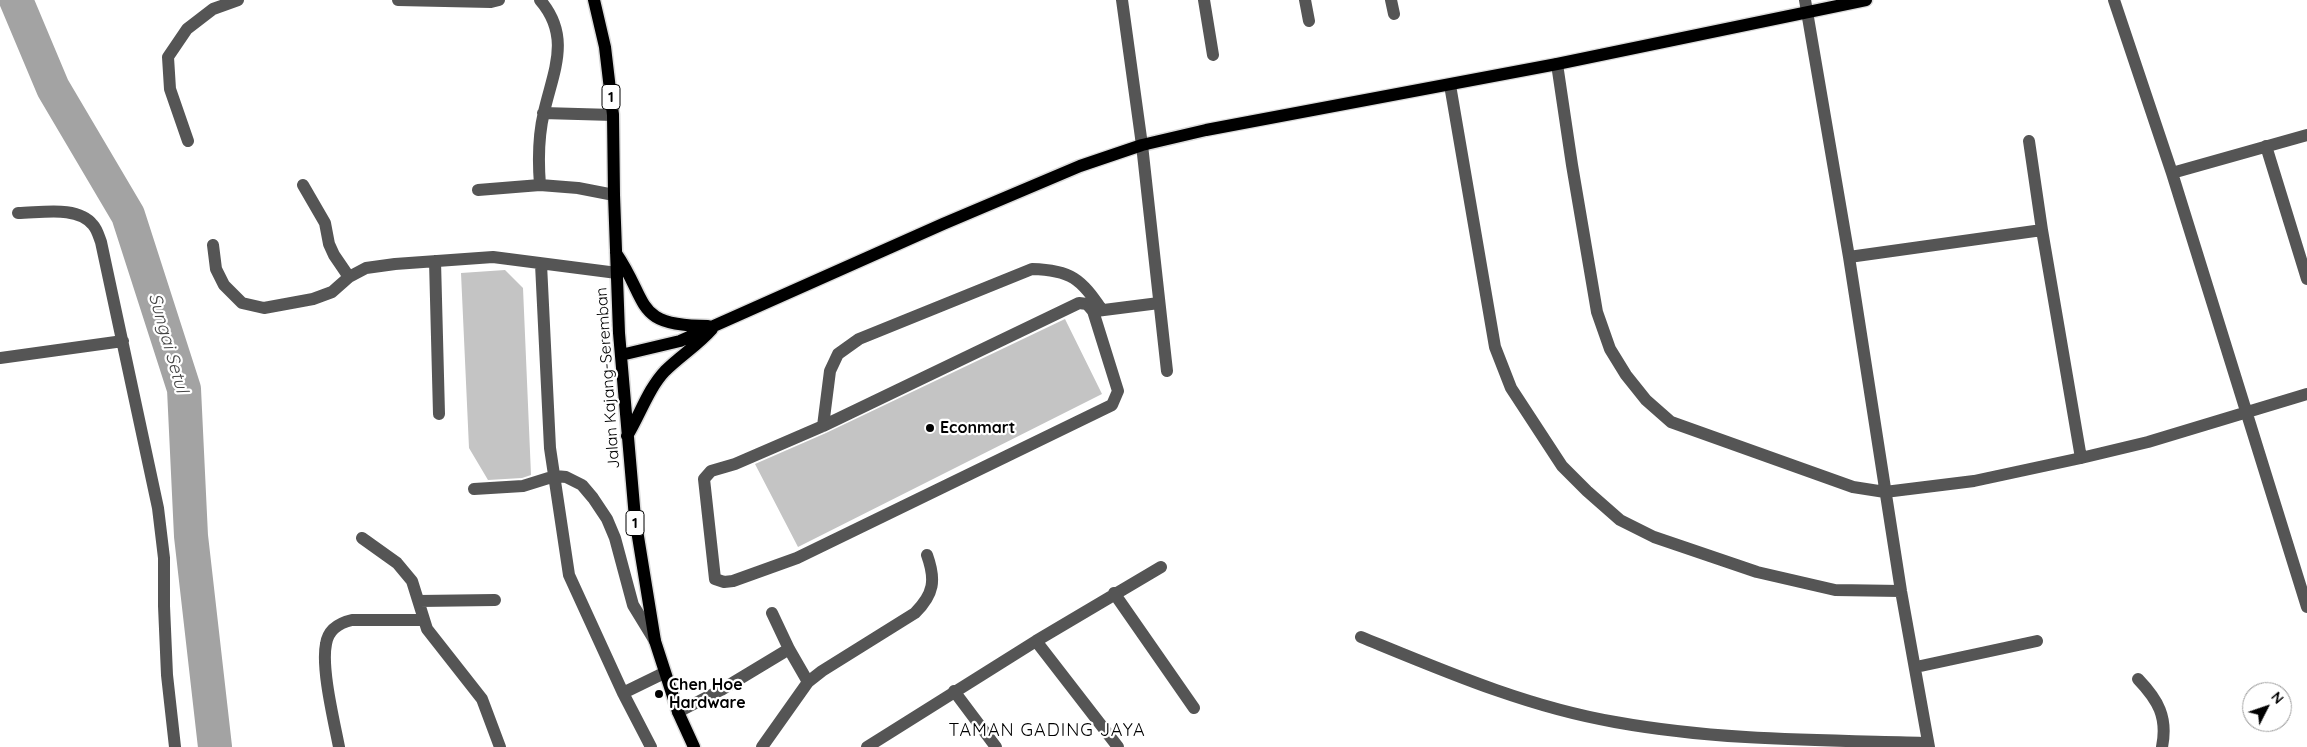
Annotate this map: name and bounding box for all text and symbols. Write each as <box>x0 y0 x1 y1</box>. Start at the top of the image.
road number: 1 <box>602 84 620 110</box>
street label: Jalan Kajang-Seremban <box>592 287 624 469</box>
water label: Sungai Setul <box>144 291 192 395</box>
place label: Econmart <box>940 418 1015 438</box>
marker: Econmart <box>924 422 936 434</box>
road number: 1 <box>626 510 644 536</box>
place label: Chen Hoe Hardware <box>669 675 746 713</box>
north arrow <box>2242 682 2292 732</box>
marker: Chen Hoe Hardware <box>653 688 665 700</box>
text: N <box>2267 688 2288 708</box>
district label: TAMAN GADING JAYA <box>946 720 1148 742</box>

